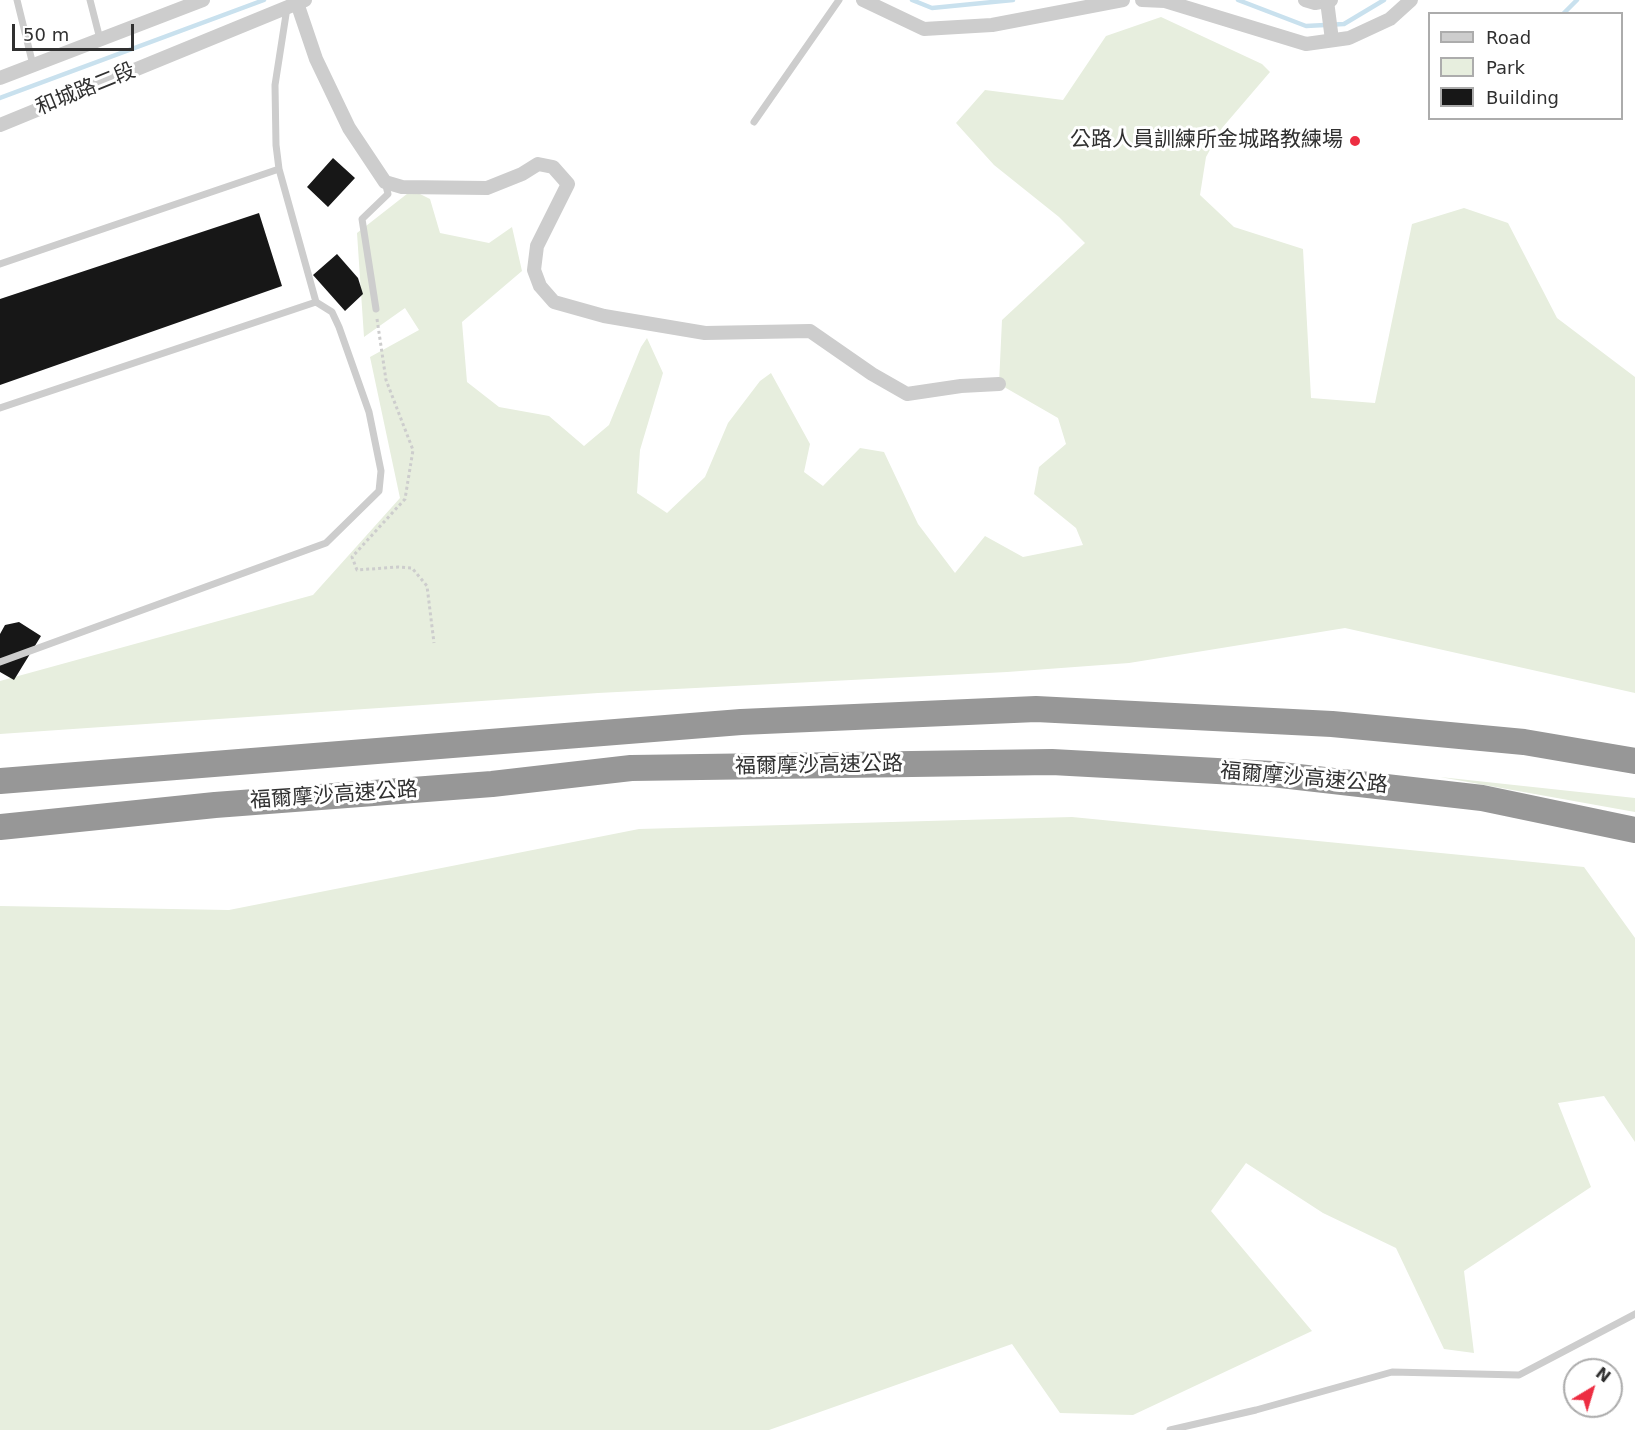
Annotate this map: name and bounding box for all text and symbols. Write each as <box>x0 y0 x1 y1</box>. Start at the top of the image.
scale bar <box>15 12 136 50</box>
legend <box>1428 12 1623 120</box>
text: 50 m <box>23 24 69 45</box>
text: Road <box>1486 27 1531 48</box>
text: Park <box>1486 57 1525 78</box>
street label: 和城路二段 <box>33 59 139 121</box>
text: Building <box>1486 87 1559 108</box>
place label: 公路人員訓練所金城路教練場 <box>1070 128 1343 154</box>
marker: 公路人員訓練所金城路教練場 <box>1348 134 1362 148</box>
street label: 福爾摩沙高速公路 <box>735 752 903 780</box>
street label: 福爾摩沙高速公路 <box>1219 759 1389 799</box>
street label: 福爾摩沙高速公路 <box>249 778 419 814</box>
north arrow <box>1563 1358 1623 1418</box>
text: N <box>1592 1363 1614 1387</box>

